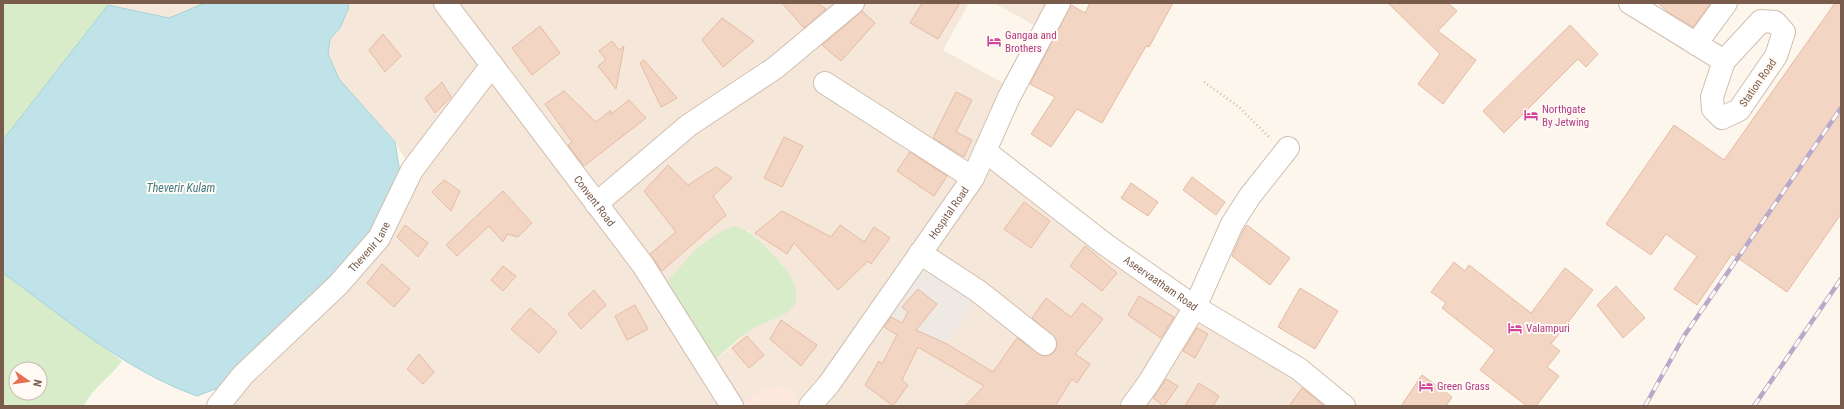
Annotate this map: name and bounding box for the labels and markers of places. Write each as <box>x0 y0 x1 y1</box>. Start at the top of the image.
place label: Gangaa and Brothers <box>1005 29 1057 55</box>
hotel icon: Gangaa and Brothers <box>986 33 1002 49</box>
place label: Northgate By Jetwing <box>1542 103 1589 129</box>
hotel icon: Northgate By Jetwing <box>1523 107 1539 123</box>
hotel icon: Valampuri <box>1507 320 1523 336</box>
place label: Valampuri <box>1526 322 1570 335</box>
hotel icon: Green Grass <box>1418 378 1434 394</box>
place label: Green Grass <box>1437 380 1490 393</box>

